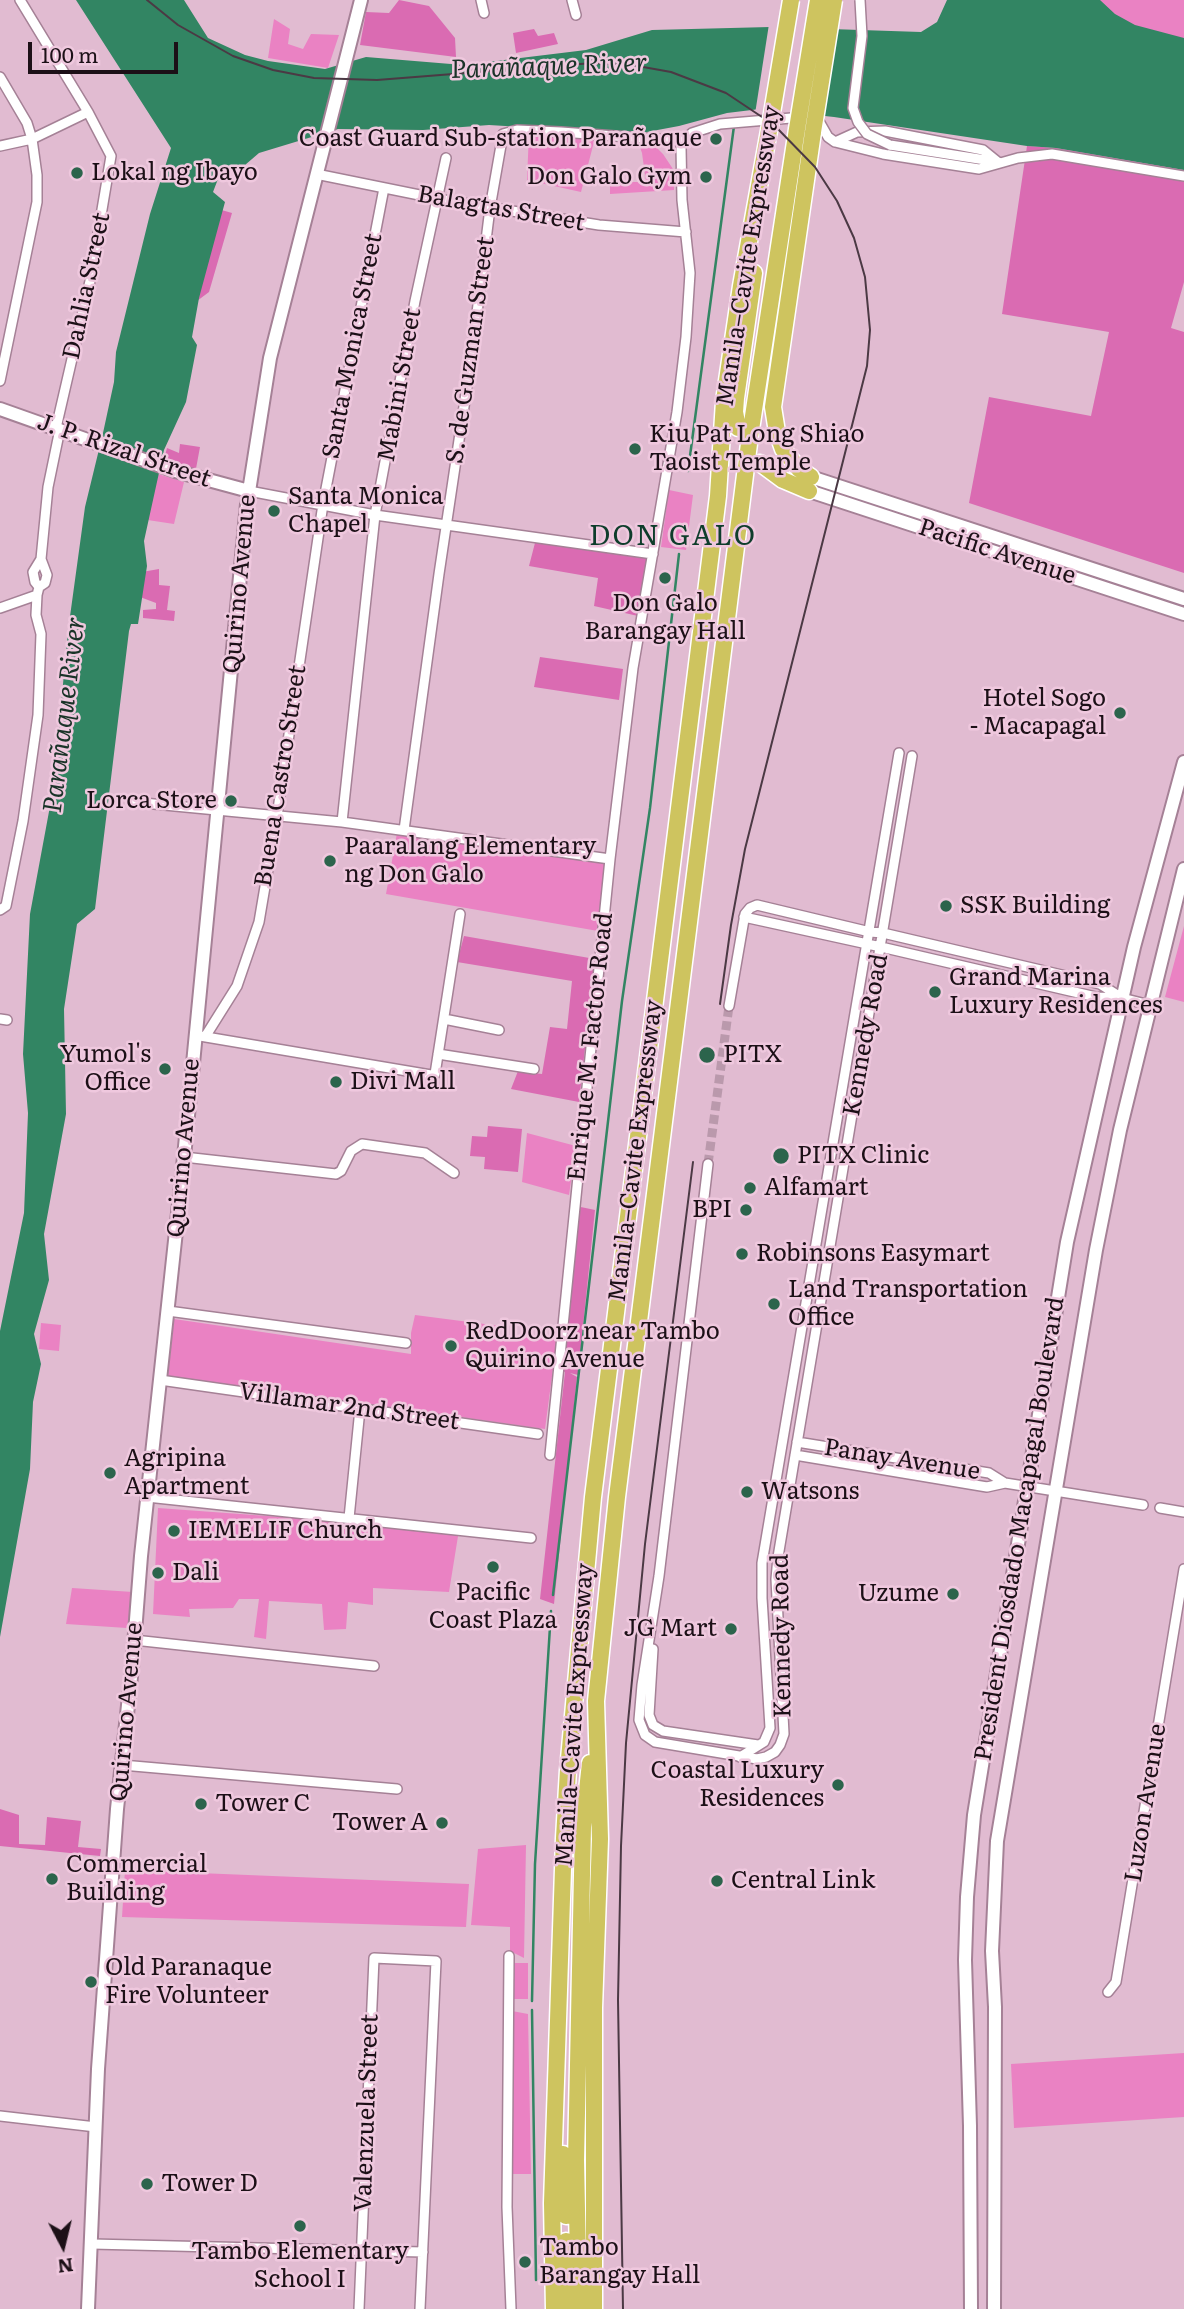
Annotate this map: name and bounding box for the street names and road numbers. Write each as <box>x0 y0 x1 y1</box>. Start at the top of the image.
street label: Manila–Cavite Expressway <box>711 104 787 408</box>
street label: Balagtas Street <box>415 180 587 238</box>
street label: Dahlia Street <box>57 210 117 362</box>
street label: Santa Monica Street <box>317 231 389 461</box>
street label: S. de Guzman Street <box>441 235 501 465</box>
street label: Mabini Street <box>372 306 428 464</box>
street label: J. P. Rizal Street <box>33 408 215 494</box>
street label: Quirino Avenue <box>218 493 262 675</box>
street label: Pacific Avenue <box>915 513 1079 591</box>
street label: Buena Castro Street <box>249 663 313 889</box>
street label: Enrique M. Factor Road <box>563 911 619 1183</box>
street label: Kennedy Road <box>838 952 894 1118</box>
street label: Manila–Cavite Expressway <box>603 998 669 1304</box>
street label: Quirino Avenue <box>162 1057 206 1239</box>
street label: President Diosdado Macapagal Boulevard <box>969 1295 1071 1763</box>
street label: Villamar 2nd Street <box>237 1377 461 1437</box>
street label: Panay Avenue <box>822 1433 982 1487</box>
street label: Kennedy Road <box>766 1554 798 1718</box>
street label: Manila–Cavite Expressway <box>550 1562 600 1868</box>
street label: Quirino Avenue <box>105 1621 149 1803</box>
street label: Luzon Avenue <box>1119 1722 1173 1884</box>
street label: Valenzuela Street <box>349 2013 385 2213</box>

